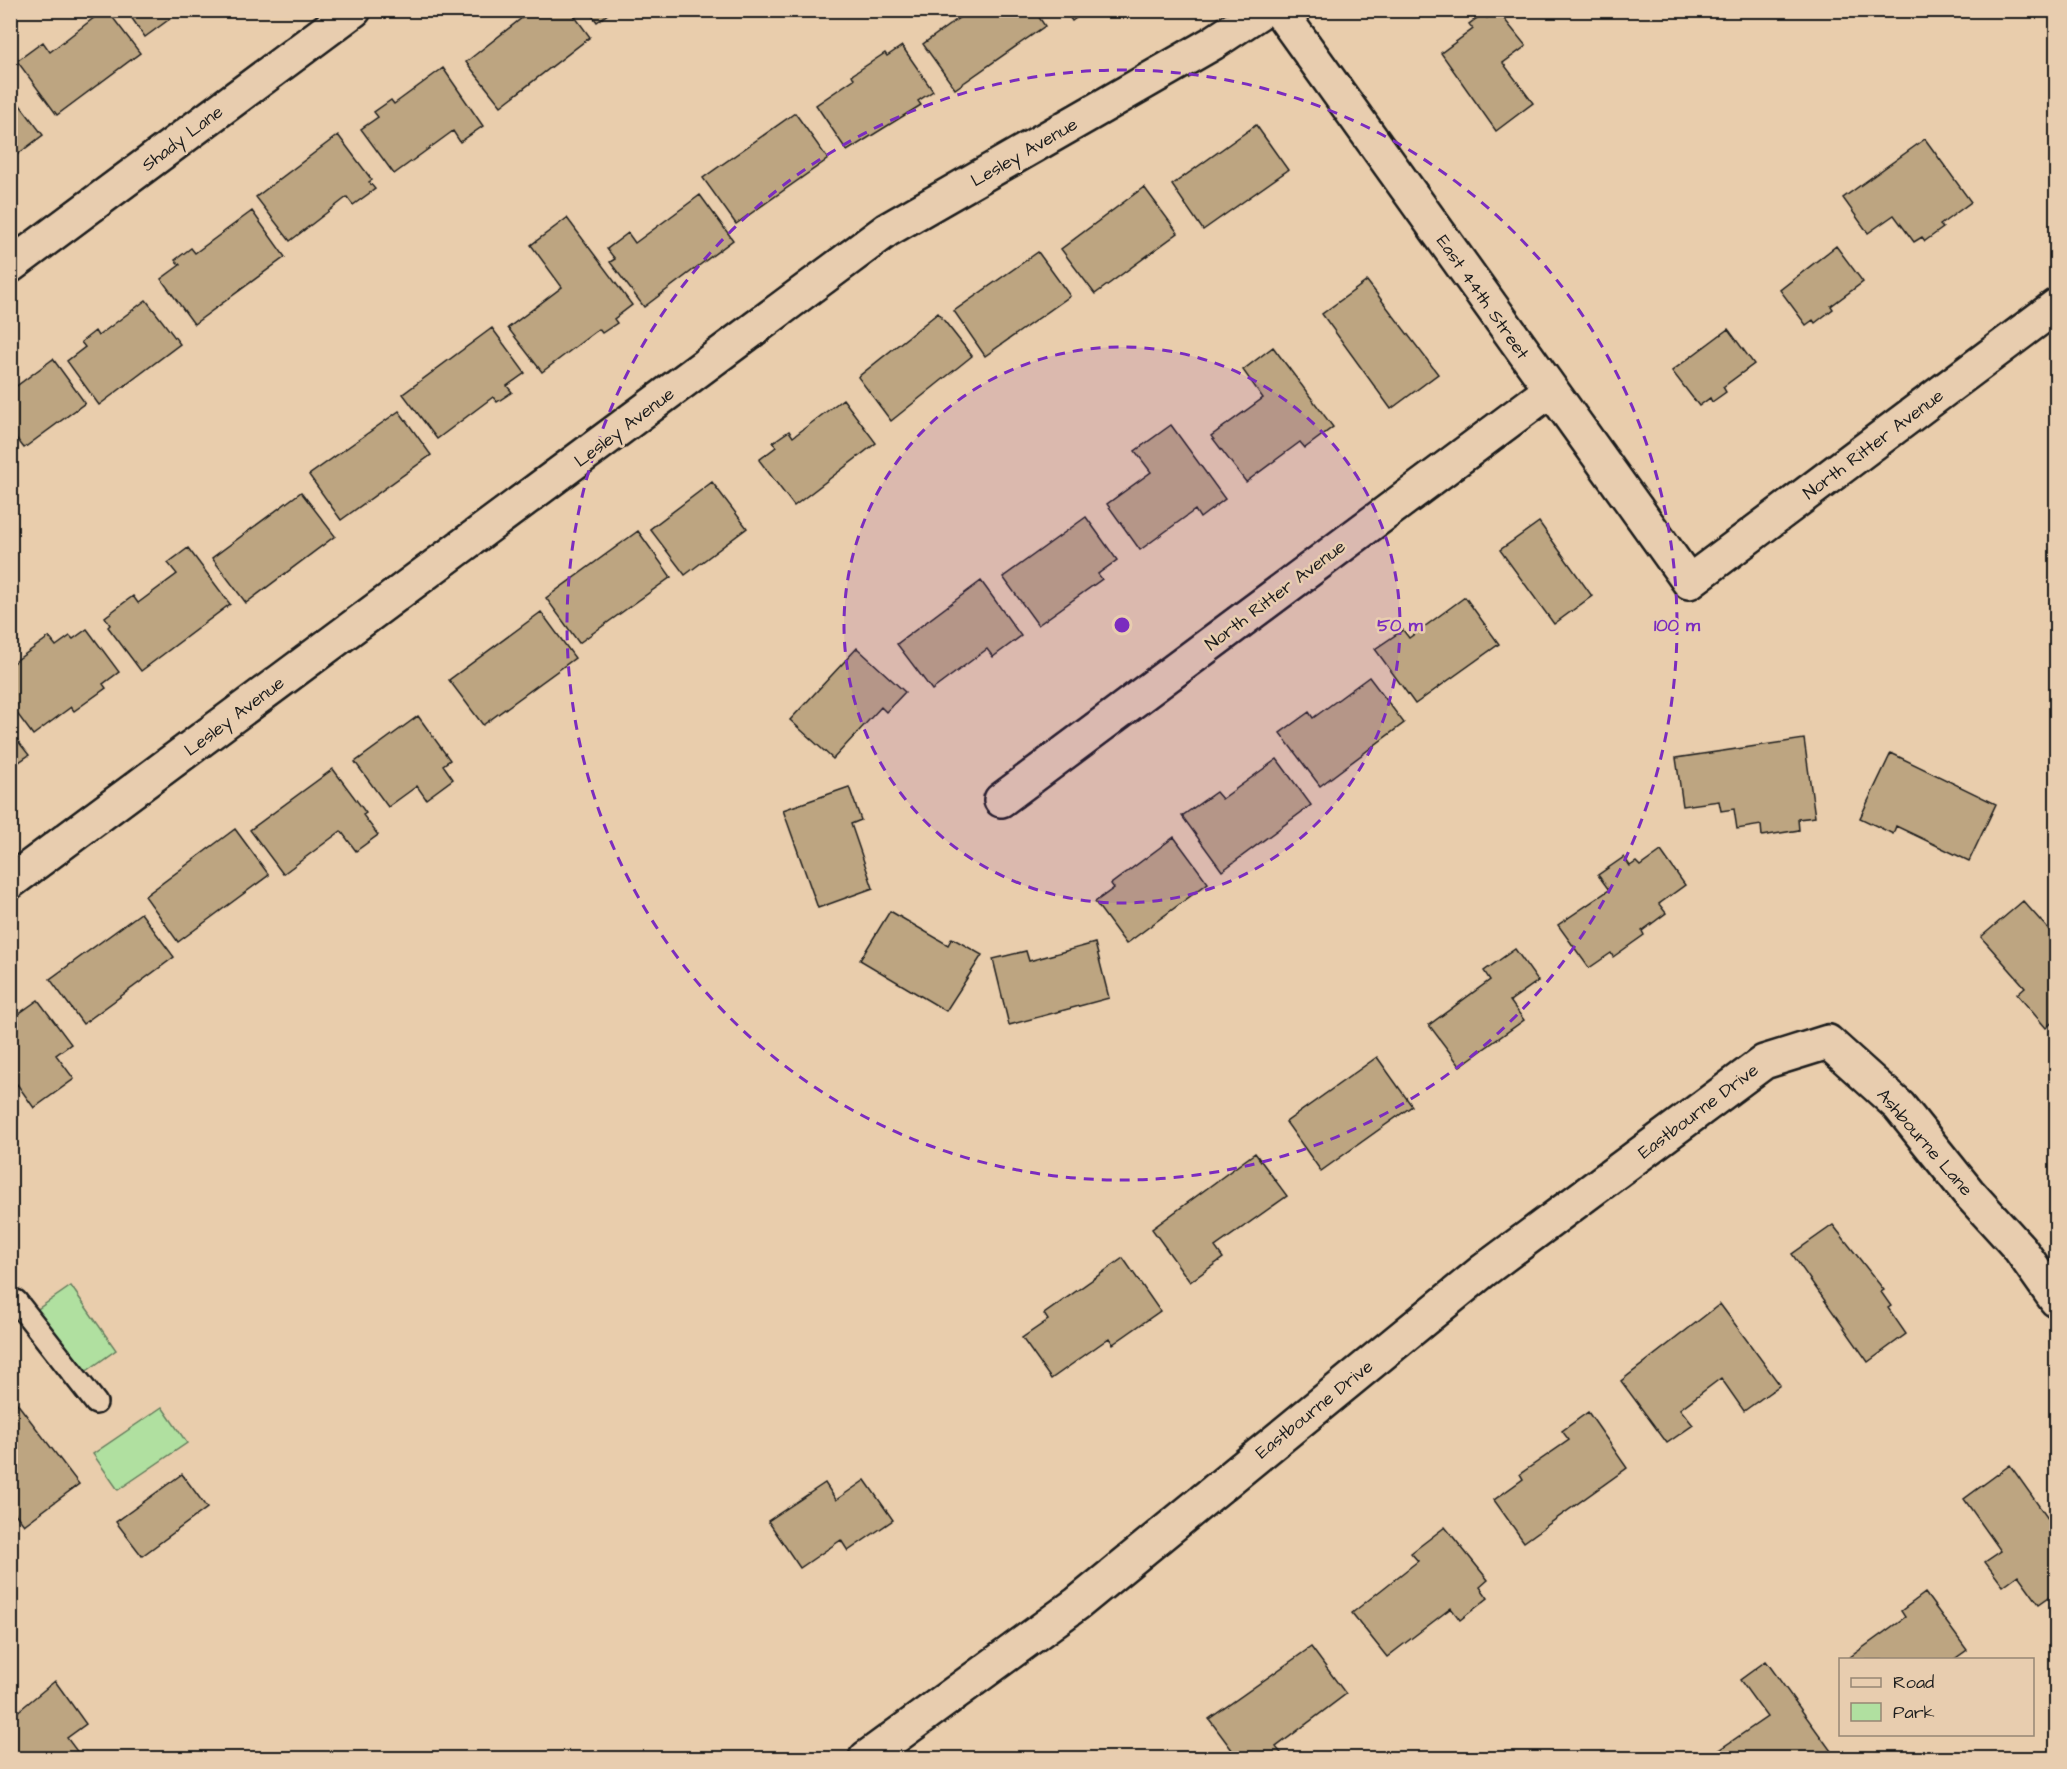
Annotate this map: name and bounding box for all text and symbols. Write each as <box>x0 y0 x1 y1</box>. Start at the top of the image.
street label: Shady Lane <box>136 99 229 178</box>
street label: Lesley Avenue <box>966 112 1083 194</box>
street label: East 44th Street <box>1430 230 1535 365</box>
street label: Lesley Avenue <box>569 381 680 474</box>
street label: North Ritter Avenue <box>1798 383 1949 506</box>
street label: North Ritter Avenue <box>1200 534 1351 657</box>
text: 50 m <box>1377 613 1424 638</box>
text: 100 m <box>1654 613 1701 638</box>
centre of rings <box>1112 615 1132 635</box>
street label: Lesley Avenue <box>179 670 290 763</box>
street label: Eastbourne Drive <box>1633 1058 1764 1165</box>
street label: Ashbourne Lane <box>1871 1083 1979 1202</box>
street label: Eastbourne Drive <box>1250 1354 1379 1465</box>
legend <box>1839 1658 2034 1736</box>
text: Road <box>1893 1670 1934 1695</box>
text: Park <box>1893 1700 1935 1725</box>

